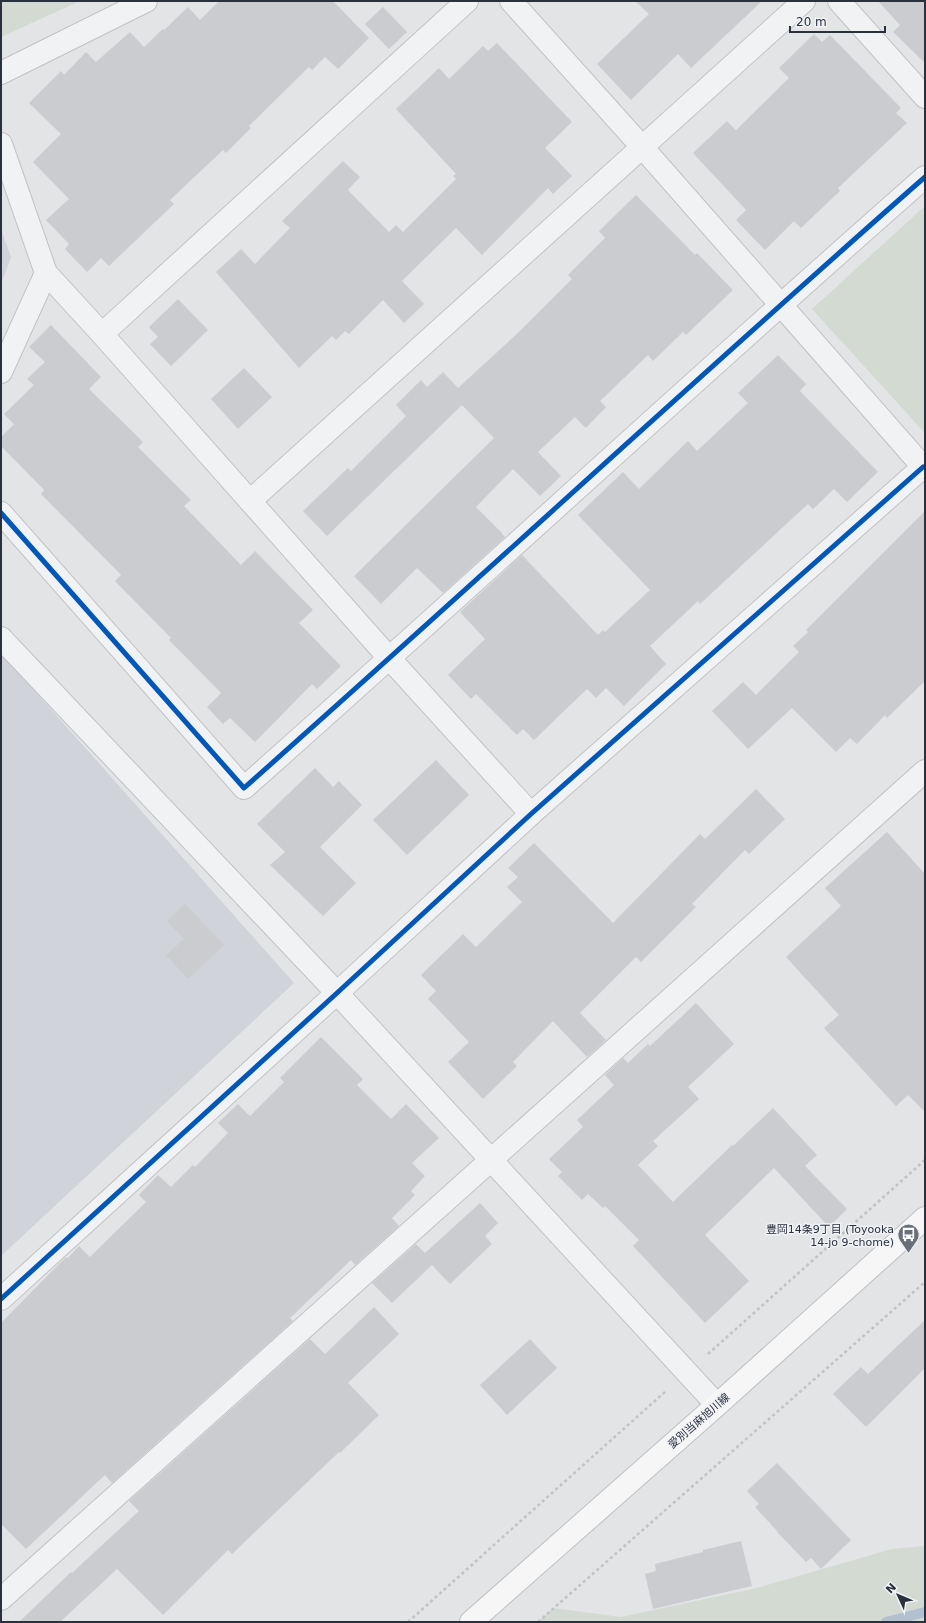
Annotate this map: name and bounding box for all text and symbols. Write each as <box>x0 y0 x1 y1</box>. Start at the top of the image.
scale bar <box>790 8 885 34</box>
text: 20 m <box>796 15 827 29</box>
bus stop icon: 豊岡14条9丁目 (Toyooka 14-jo 9-chome) <box>896 1222 922 1255</box>
place label: 豊岡14条9丁目 (Toyooka 14-jo 9-chome) <box>766 1223 894 1249</box>
street label: 愛別当麻旭川線 <box>666 1391 732 1451</box>
north arrow <box>878 1575 918 1615</box>
text: N <box>883 1581 899 1596</box>

